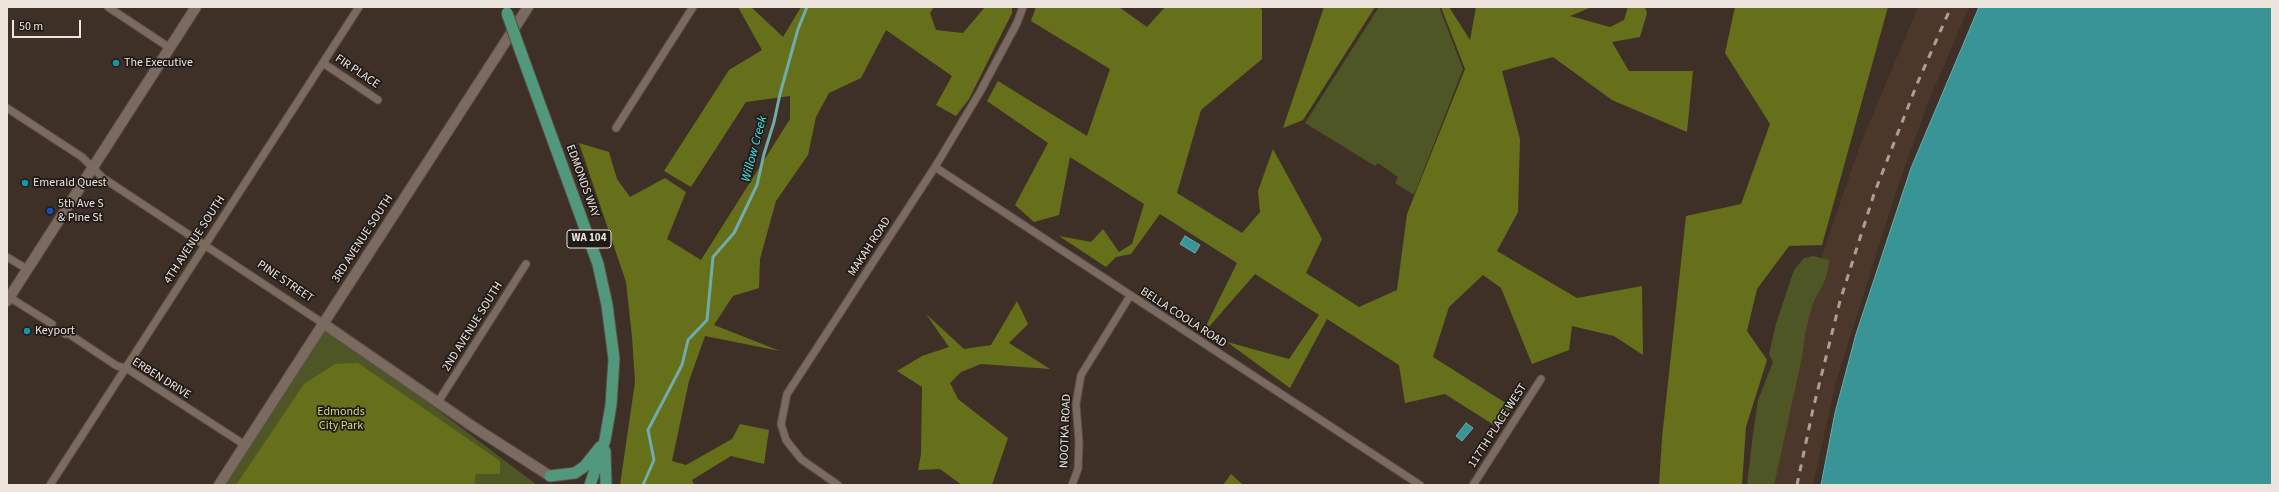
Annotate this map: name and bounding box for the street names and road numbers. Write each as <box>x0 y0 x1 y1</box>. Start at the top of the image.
street label: FIR PLACE <box>332 52 382 92</box>
street label: EDMONDS WAY <box>562 143 602 219</box>
street label: 3RD AVENUE SOUTH <box>329 192 397 286</box>
street label: 4TH AVENUE SOUTH <box>161 193 229 287</box>
street label: MAKAH ROAD <box>846 215 894 279</box>
road number: WA 104 <box>567 230 611 248</box>
street label: PINE STREET <box>254 258 316 306</box>
street label: 2ND AVENUE SOUTH <box>440 280 506 374</box>
street label: BELLA COOLA ROAD <box>1137 285 1229 351</box>
street label: ERBEN DRIVE <box>129 355 193 403</box>
street label: 117TH PLACE WEST <box>1465 381 1531 471</box>
street label: NOOTKA ROAD <box>1058 394 1074 468</box>

